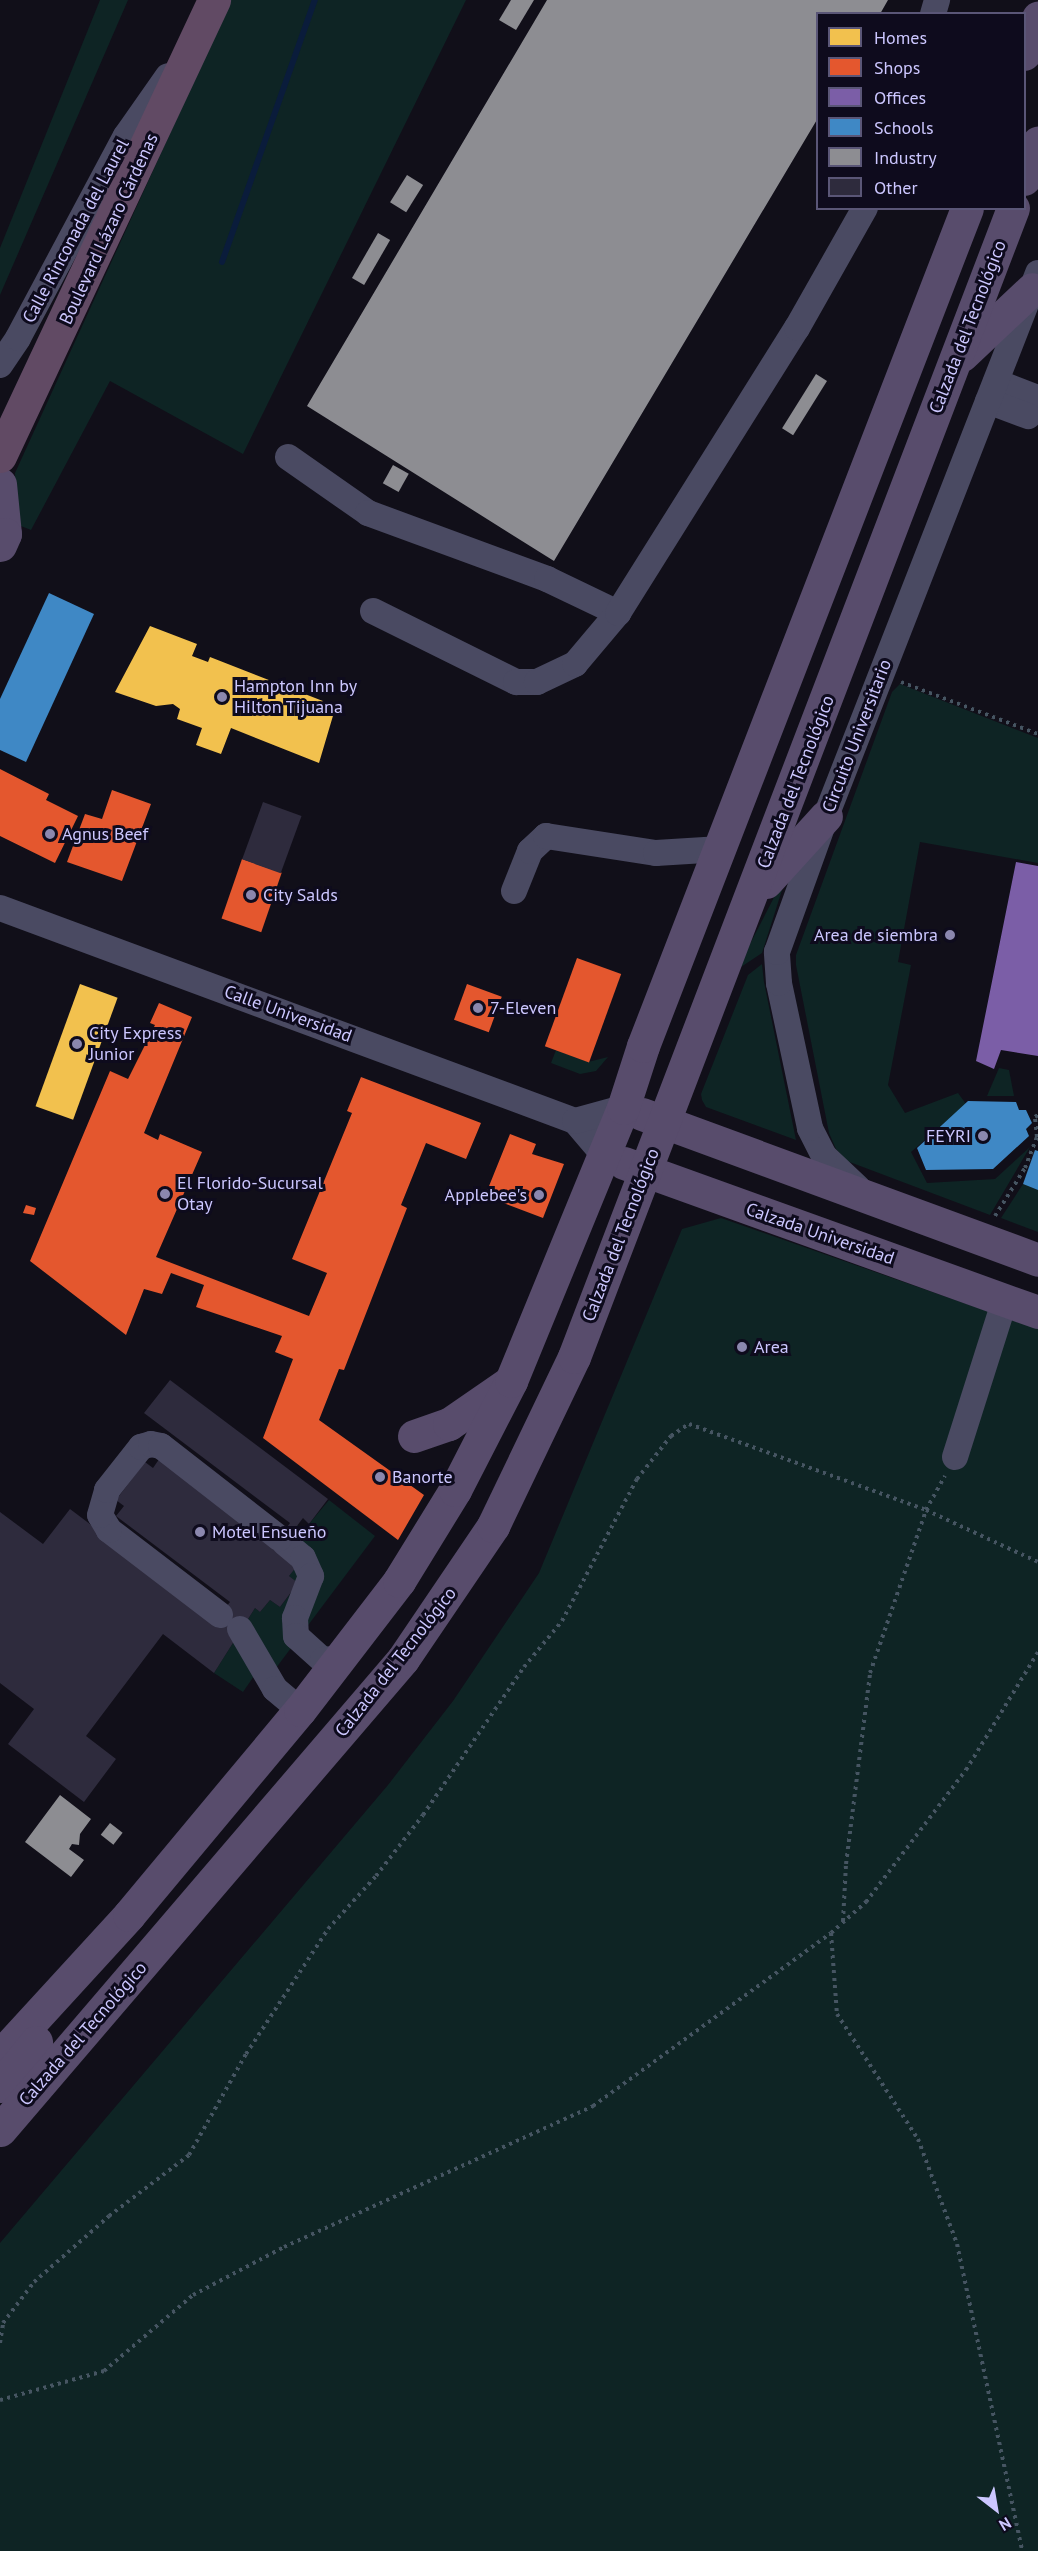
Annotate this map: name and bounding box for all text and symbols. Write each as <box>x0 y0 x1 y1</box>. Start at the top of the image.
legend <box>816 12 1026 210</box>
text: Homes <box>874 26 927 49</box>
text: Shops <box>874 56 920 79</box>
text: Offices <box>874 86 926 109</box>
text: Schools <box>874 116 934 139</box>
street label: Boulevard Lázaro Cárdenas <box>55 130 163 328</box>
street label: Calle Rinconada del Laurel <box>18 135 134 327</box>
text: Industry <box>874 146 937 169</box>
text: Other <box>874 176 918 199</box>
street label: Calzada del Tecnológico <box>925 237 1011 417</box>
street label: Circuito Universitario <box>818 656 896 816</box>
place label: Hampton Inn by Hilton Tijuana <box>234 676 357 718</box>
marker: Hampton Inn by Hilton Tijuana <box>215 690 229 704</box>
street label: Calzada del Tecnológico <box>753 692 839 872</box>
place label: Agnus Beef <box>62 823 148 845</box>
marker: Agnus Beef <box>43 827 57 841</box>
place label: City Salds <box>263 884 338 906</box>
marker: City Salds <box>244 888 258 902</box>
place label: Area de siembra <box>814 924 938 946</box>
marker: Area de siembra <box>943 928 957 942</box>
street label: Calle Universidad <box>221 981 355 1047</box>
place label: 7-Eleven <box>490 997 556 1019</box>
marker: 7-Eleven <box>471 1001 485 1015</box>
place label: City Express Junior <box>89 1023 182 1066</box>
marker: City Express Junior <box>70 1037 84 1051</box>
place label: FEYRI <box>926 1125 971 1147</box>
marker: FEYRI <box>976 1129 990 1143</box>
street label: Calzada del Tecnológico <box>578 1145 664 1325</box>
place label: El Florido-Sucursal Otay <box>177 1173 323 1216</box>
place label: Applebee's <box>445 1184 527 1206</box>
marker: El Florido-Sucursal Otay <box>158 1187 172 1201</box>
marker: Applebee's <box>532 1188 546 1202</box>
street label: Calzada Universidad <box>743 1198 897 1270</box>
place label: Area <box>754 1336 789 1358</box>
marker: Area <box>735 1340 749 1354</box>
place label: Banorte <box>392 1466 453 1488</box>
marker: Banorte <box>373 1470 387 1484</box>
place label: Motel Ensueño <box>212 1521 326 1543</box>
marker: Motel Ensueño <box>193 1525 207 1539</box>
street label: Calzada del Tecnológico <box>331 1583 461 1741</box>
street label: Calzada del Tecnológico <box>14 1957 152 2111</box>
north arrow <box>966 2479 1026 2539</box>
text: N <box>996 2513 1015 2536</box>

